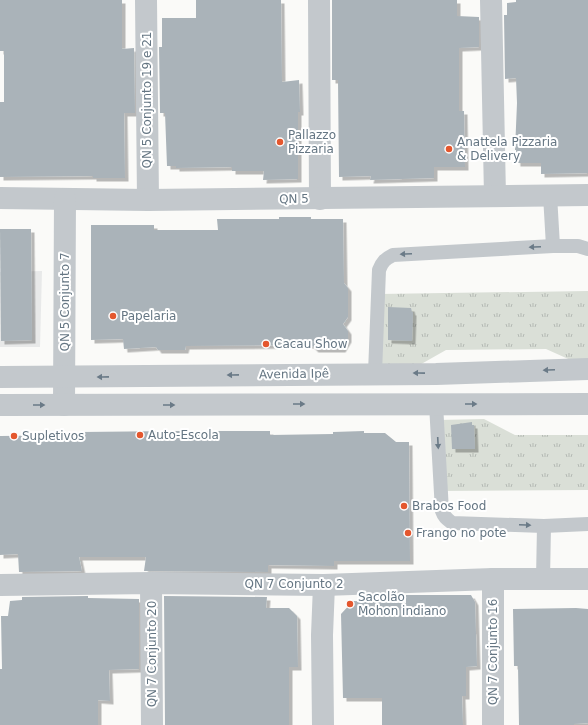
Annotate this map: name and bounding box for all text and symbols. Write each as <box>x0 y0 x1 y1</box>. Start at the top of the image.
street label: QN 5 Conjunto 19 e 21 <box>140 32 154 168</box>
place label: Pallazzo Pizzaria <box>288 128 336 156</box>
place label: Anattela Pizzaria & Delivery <box>457 135 557 163</box>
marker: Pallazzo Pizzaria <box>275 137 285 147</box>
marker: Anattela Pizzaria & Delivery <box>444 144 454 154</box>
street label: QN 5 <box>279 192 309 206</box>
one-way arrow <box>529 244 541 251</box>
one-way arrow <box>399 251 412 257</box>
street label: QN 5 Conjunto 7 <box>58 252 72 352</box>
place label: Papelaria <box>121 309 176 323</box>
marker: Papelaria <box>108 311 118 321</box>
place label: Cacau Show <box>274 337 348 351</box>
marker: Cacau Show <box>261 339 271 349</box>
street label: Avenida Ipê <box>259 366 329 382</box>
one-way arrow <box>543 367 555 374</box>
one-way arrow <box>413 370 425 377</box>
one-way arrow <box>226 372 239 378</box>
one-way arrow <box>96 374 109 380</box>
one-way arrow <box>293 401 306 407</box>
one-way arrow <box>465 401 478 407</box>
one-way arrow <box>33 402 46 408</box>
one-way arrow <box>163 402 176 408</box>
place label: Auto-Escola <box>148 428 219 442</box>
place label: Supletivos <box>22 429 84 443</box>
marker: Auto-Escola <box>135 430 145 440</box>
marker: Supletivos <box>9 431 19 441</box>
one-way arrow <box>435 437 441 450</box>
place label: Brabos Food <box>412 499 486 513</box>
marker: Brabos Food <box>399 501 409 511</box>
one-way arrow <box>519 522 532 528</box>
place label: Frango no pote <box>416 526 507 540</box>
marker: Frango no pote <box>403 528 413 538</box>
street label: QN 7 Conjunto 2 <box>244 577 344 591</box>
place label: Sacolão Mohon indiano <box>358 590 446 618</box>
marker: Sacolão Mohon indiano <box>345 599 355 609</box>
street label: QN 7 Conjunto 16 <box>486 599 500 705</box>
street label: QN 7 Conjunto 20 <box>145 601 159 707</box>

